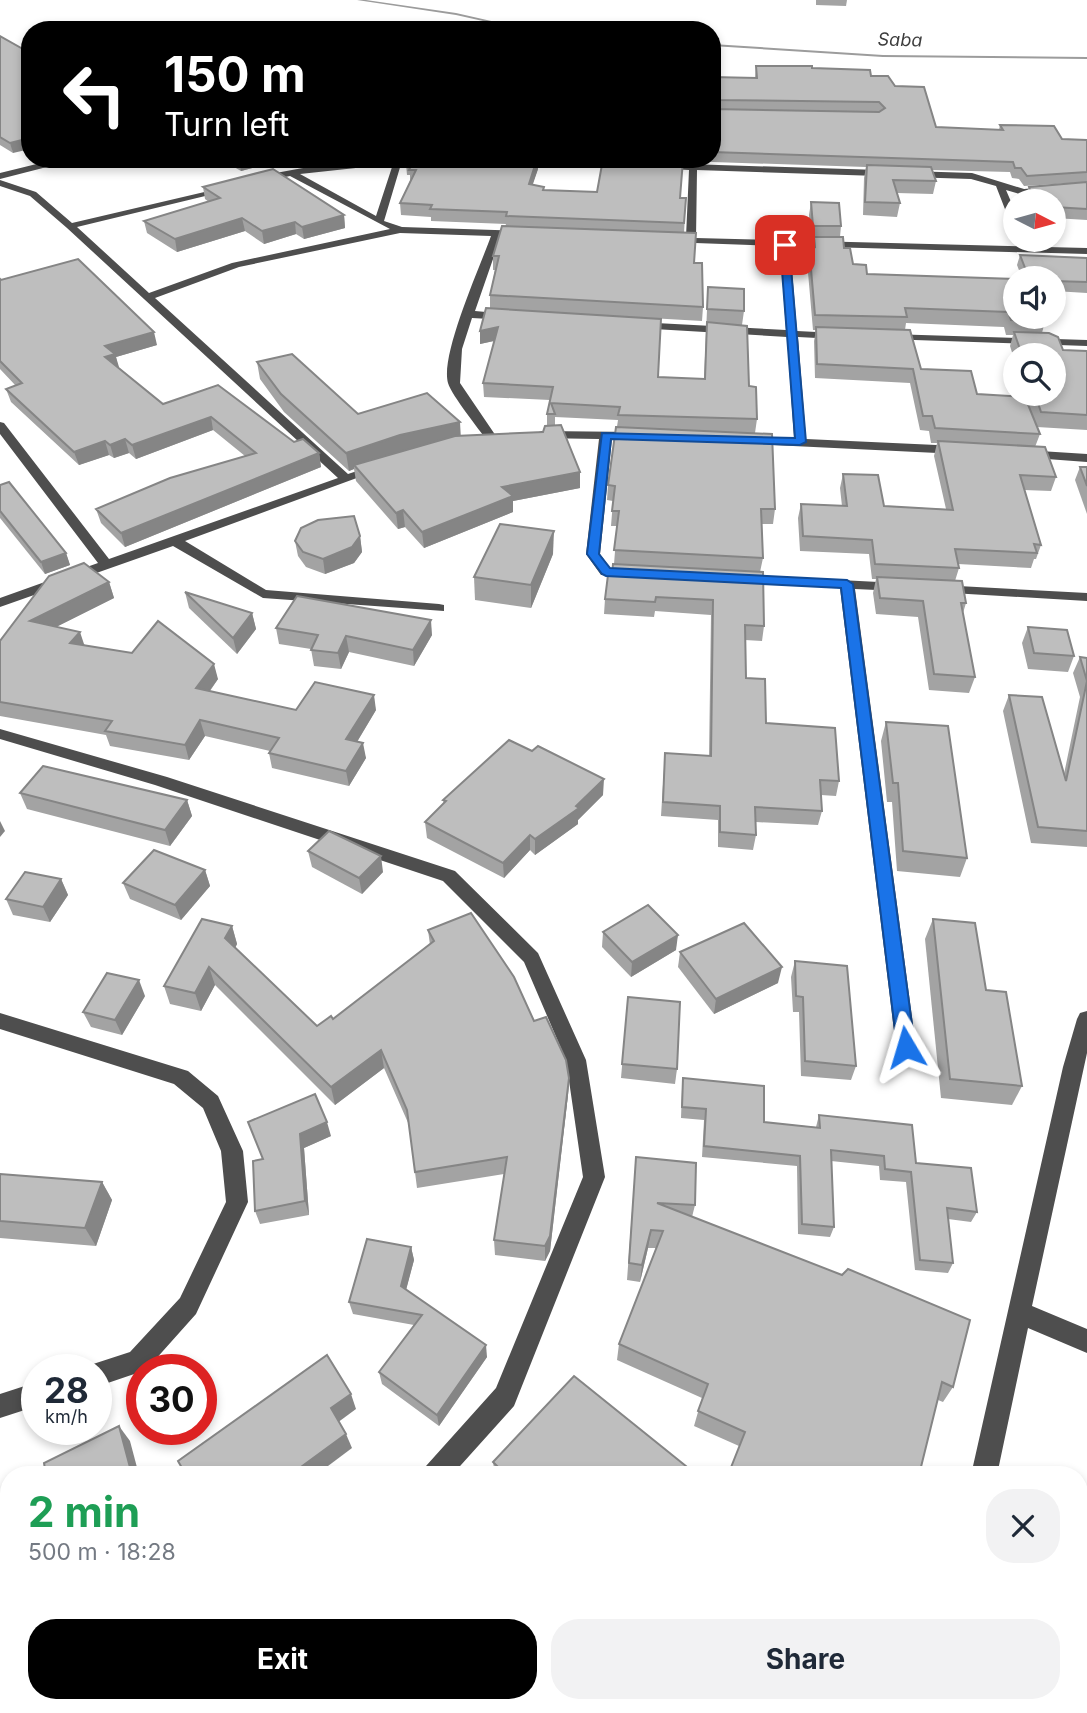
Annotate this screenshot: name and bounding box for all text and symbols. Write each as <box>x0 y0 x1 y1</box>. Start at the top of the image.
water label: Saba <box>877 29 923 50</box>
text: 150 m <box>164 45 306 104</box>
icon: left <box>49 49 140 140</box>
text: Turn left <box>164 105 289 144</box>
north arrow <box>1003 189 1066 252</box>
map controls <box>1003 189 1066 406</box>
pin <box>755 215 815 275</box>
icon: arrive <box>766 226 804 264</box>
button: sound <box>1003 266 1066 329</box>
button: search <box>1003 343 1066 406</box>
position arrow <box>869 1010 943 1084</box>
speed limit sign: 30 <box>126 1354 217 1445</box>
text: 28 <box>44 1369 89 1411</box>
text: km/h <box>45 1406 88 1427</box>
text: 2 min <box>28 1486 140 1537</box>
button: close <box>986 1489 1060 1563</box>
text: 500 m · 18:28 <box>28 1538 176 1566</box>
button: Exit <box>28 1619 537 1699</box>
button: Share <box>551 1619 1060 1699</box>

